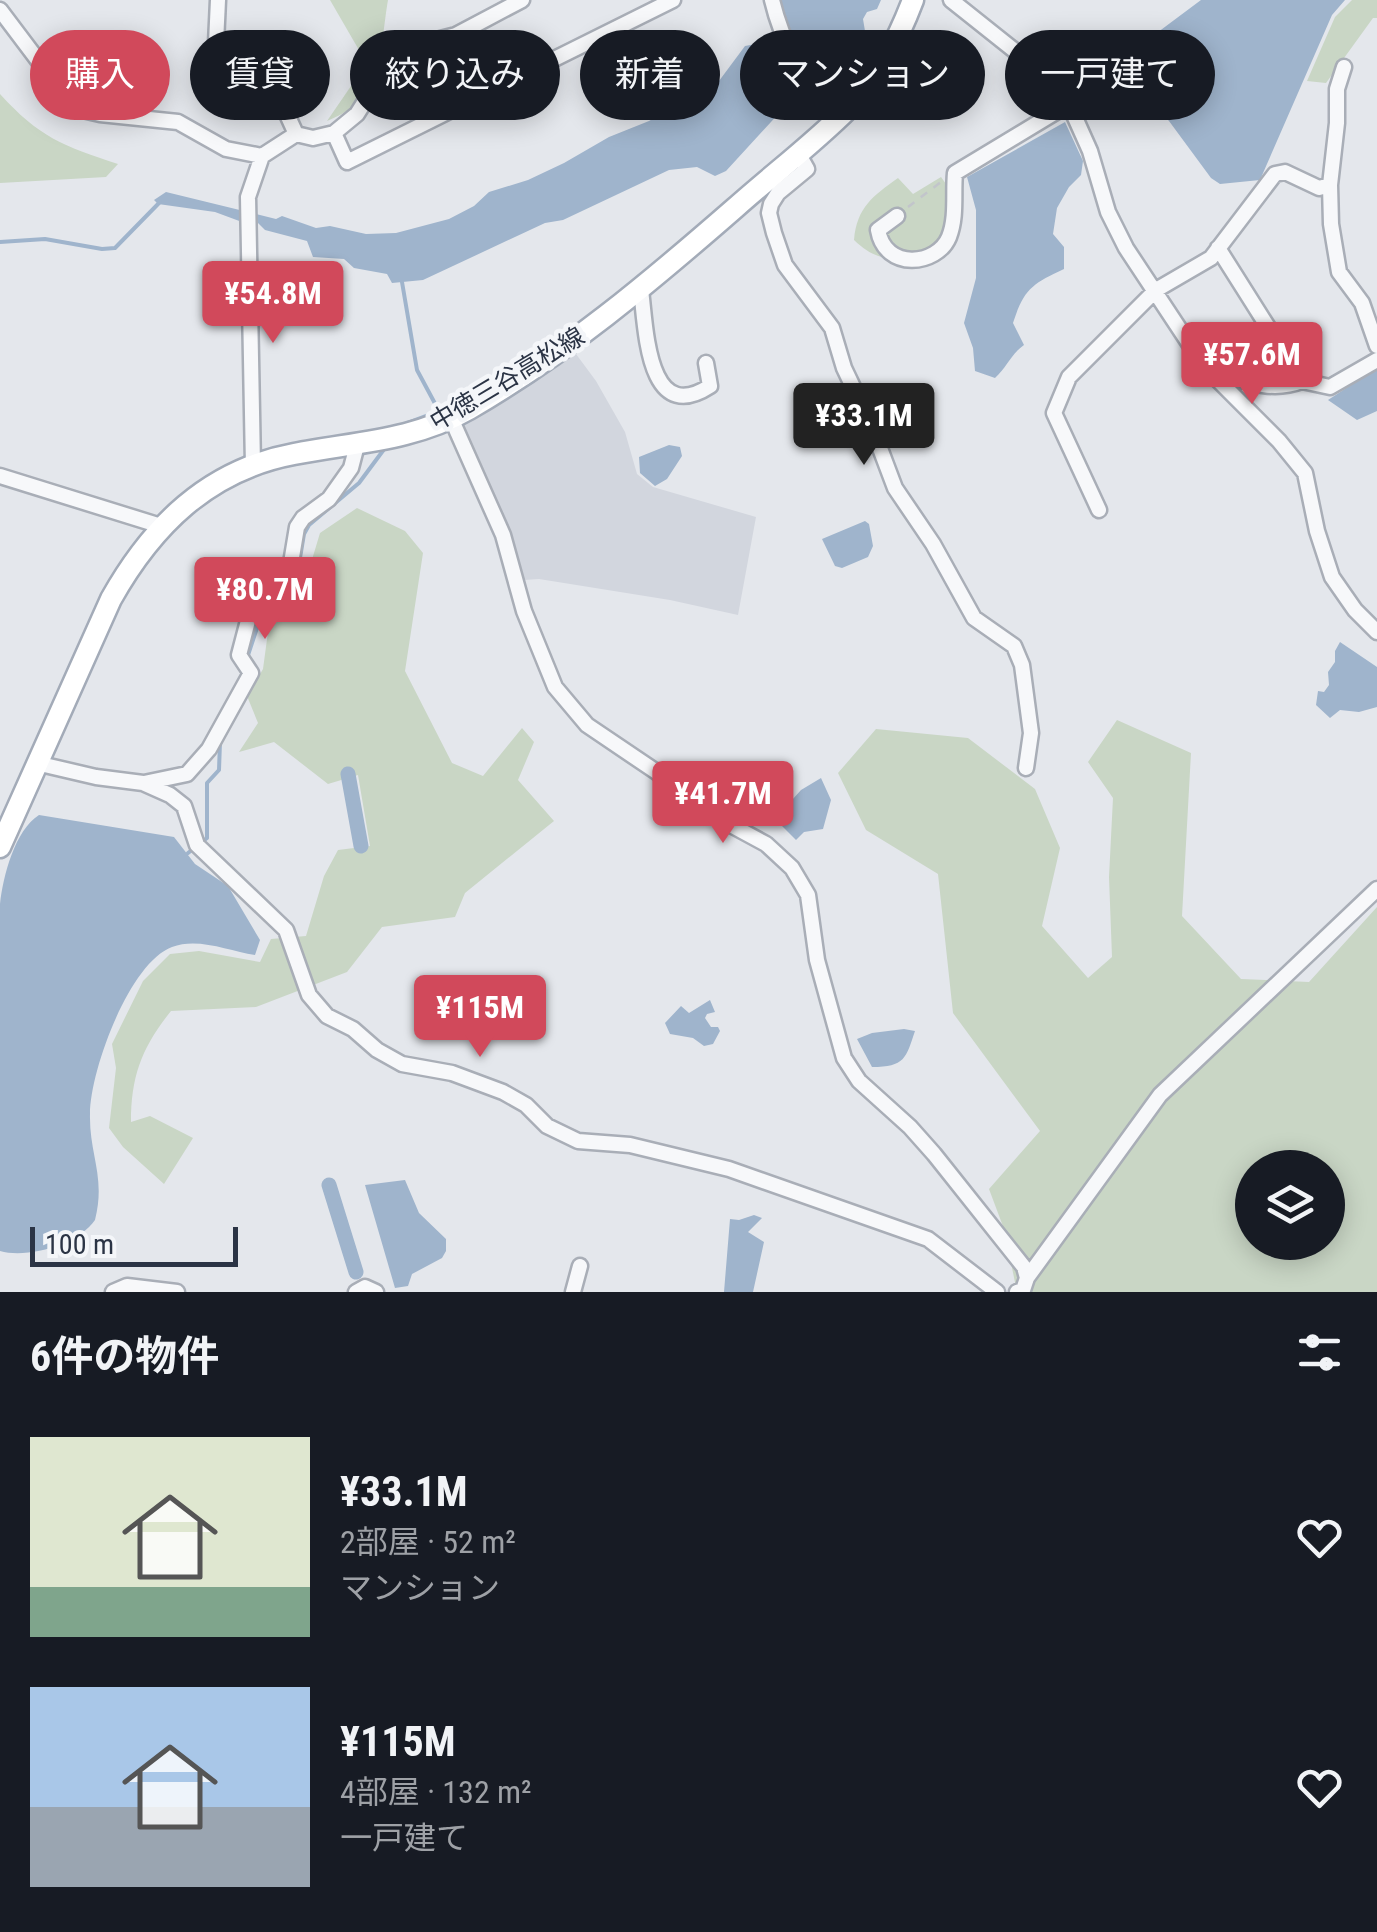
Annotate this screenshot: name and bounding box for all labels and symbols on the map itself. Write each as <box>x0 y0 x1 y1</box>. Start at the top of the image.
pin: ¥54.8M <box>192 261 354 346</box>
street label: 中徳三谷高松線 <box>425 322 589 436</box>
pin: ¥57.6M <box>1171 322 1333 407</box>
pin: ¥33.1M <box>783 383 945 468</box>
pin: ¥80.7M <box>184 557 346 642</box>
pin: ¥41.7M <box>642 761 804 846</box>
pin: ¥115M <box>410 975 550 1060</box>
scale bar <box>30 1222 238 1266</box>

